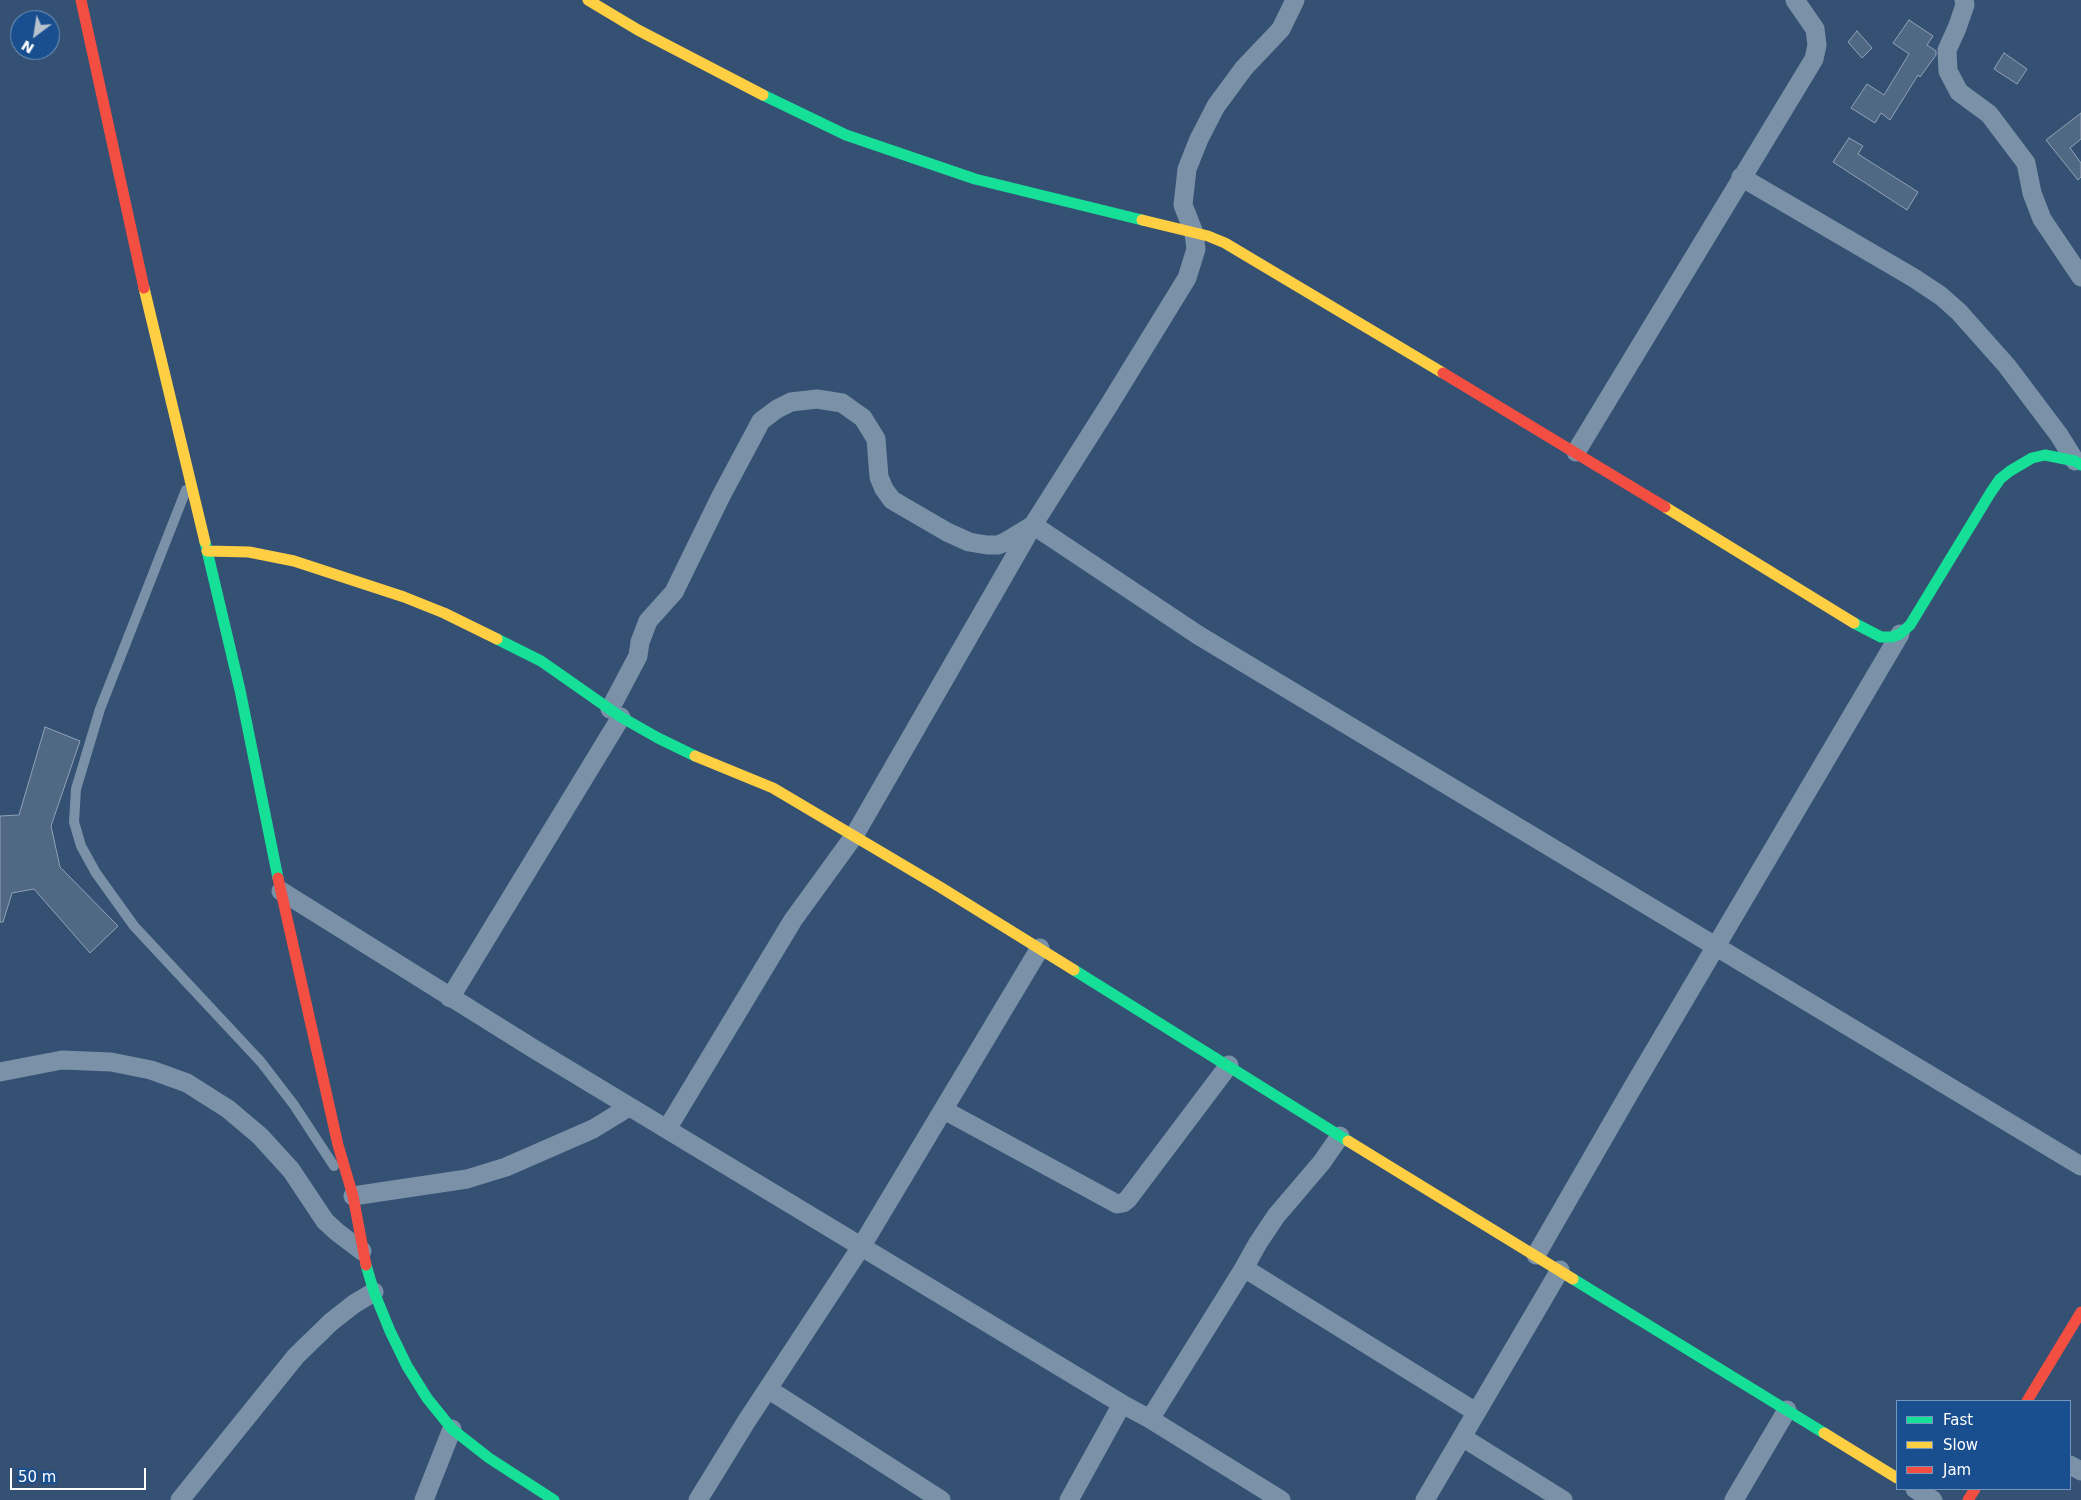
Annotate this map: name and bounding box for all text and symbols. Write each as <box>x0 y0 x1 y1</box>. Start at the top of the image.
north arrow <box>10 10 60 60</box>
text: N <box>19 37 37 57</box>
legend <box>1896 1400 2071 1490</box>
text: Fast <box>1943 1411 1973 1429</box>
text: Slow <box>1943 1436 1978 1454</box>
scale bar <box>12 1458 149 1490</box>
text: Jam <box>1943 1461 1971 1479</box>
text: 50 m <box>18 1468 56 1486</box>

